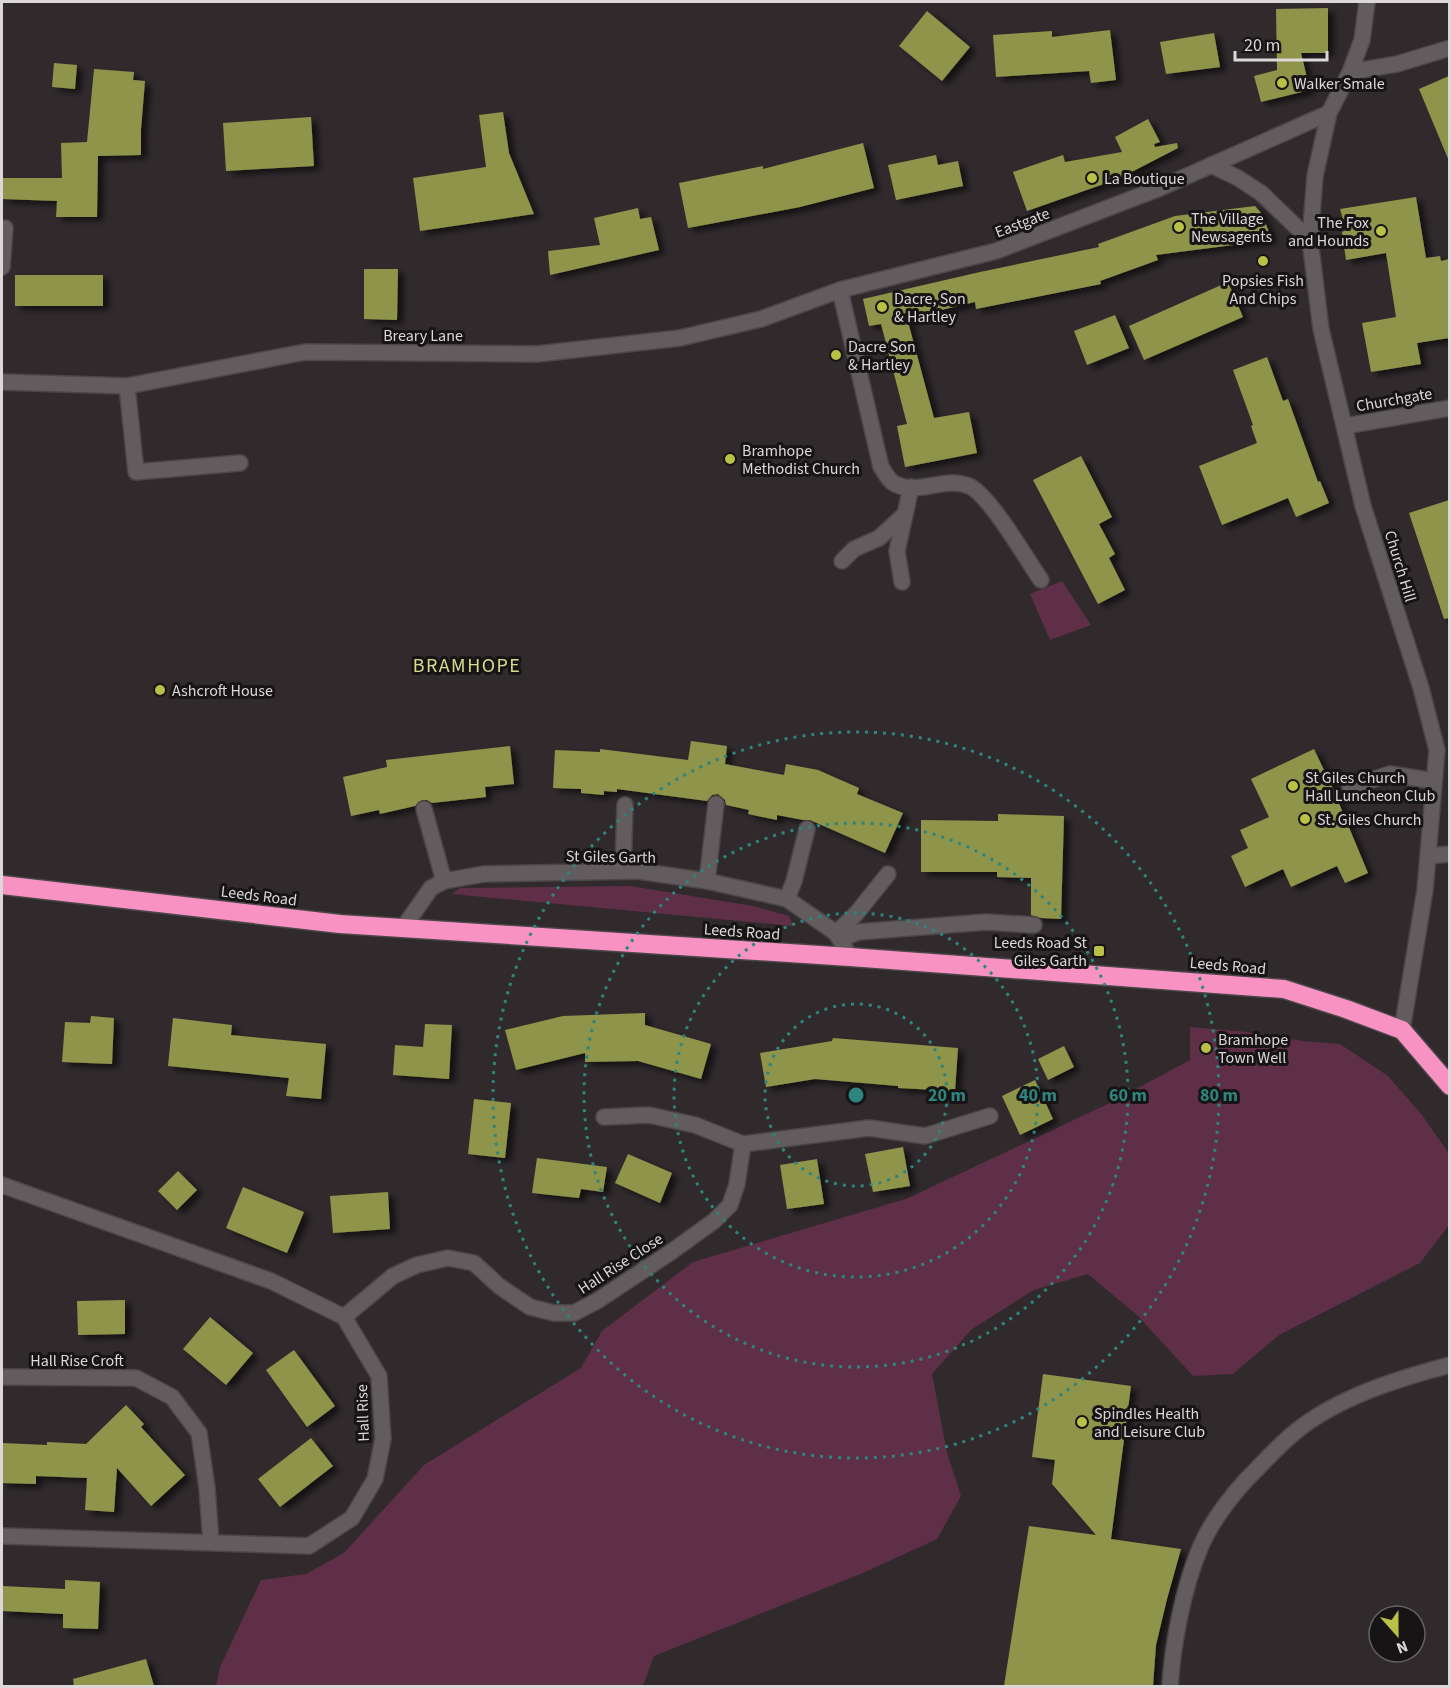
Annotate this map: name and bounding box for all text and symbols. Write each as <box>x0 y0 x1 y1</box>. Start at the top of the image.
scale bar <box>1235 24 1326 62</box>
text: 20 m <box>1244 33 1280 58</box>
place label: Walker Smale <box>1294 73 1385 95</box>
marker: Walker Smale <box>1275 76 1289 90</box>
place label: La Boutique <box>1104 168 1185 190</box>
marker: La Boutique <box>1085 171 1099 185</box>
street label: Eastgate <box>992 202 1053 243</box>
place label: The Village Newsagents <box>1191 208 1272 248</box>
place label: The Fox and Hounds <box>1288 212 1369 252</box>
marker: The Village Newsagents <box>1172 220 1186 234</box>
marker: The Fox and Hounds <box>1374 224 1388 238</box>
marker: Popsies Fish And Chips <box>1256 254 1270 268</box>
place label: Popsies Fish And Chips <box>1222 270 1304 310</box>
place label: Dacre, Son & Hartley <box>894 288 966 328</box>
marker: Dacre, Son & Hartley <box>875 300 889 314</box>
street label: Breary Lane <box>383 325 463 347</box>
place label: Dacre Son & Hartley <box>848 336 916 376</box>
marker: Dacre Son & Hartley <box>829 348 843 362</box>
street label: Churchgate <box>1354 382 1434 417</box>
place label: Bramhope Methodist Church <box>742 440 860 480</box>
marker: Bramhope Methodist Church <box>723 452 737 466</box>
street label: Church Hill <box>1379 528 1421 605</box>
district label: BRAMHOPE <box>413 652 521 680</box>
place label: Ashcroft House <box>172 680 273 702</box>
marker: Ashcroft House <box>153 683 167 697</box>
place label: St Giles Church Hall Luncheon Club <box>1305 767 1435 807</box>
marker: St Giles Church Hall Luncheon Club <box>1286 779 1300 793</box>
place label: St. Giles Church <box>1317 809 1422 831</box>
marker: St. Giles Church <box>1298 812 1312 826</box>
street label: St Giles Garth <box>566 845 656 869</box>
street label: Leeds Road <box>220 880 298 912</box>
street label: Leeds Road <box>703 918 781 946</box>
place label: Leeds Road St Giles Garth <box>994 932 1088 972</box>
marker: Leeds Road St Giles Garth <box>1092 944 1106 958</box>
street label: Leeds Road <box>1189 952 1267 980</box>
place label: Bramhope Town Well <box>1218 1029 1288 1069</box>
marker: Bramhope Town Well <box>1199 1041 1213 1055</box>
text: 20 m <box>928 1083 966 1108</box>
text: 40 m <box>1019 1083 1057 1108</box>
text: 60 m <box>1109 1083 1147 1108</box>
text: 80 m <box>1200 1083 1238 1108</box>
centre of rings <box>846 1085 866 1105</box>
street label: Hall Rise Close <box>574 1228 667 1300</box>
street label: Hall Rise Croft <box>30 1350 124 1372</box>
street label: Hall Rise <box>351 1384 375 1442</box>
place label: Spindles Health and Leisure Club <box>1094 1403 1205 1443</box>
marker: Spindles Health and Leisure Club <box>1075 1415 1089 1429</box>
north arrow <box>1367 1604 1427 1664</box>
text: N <box>1393 1635 1411 1659</box>

